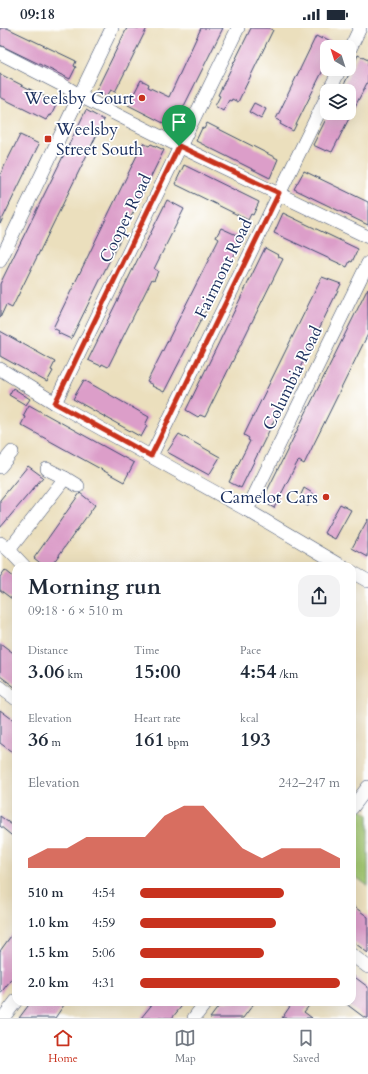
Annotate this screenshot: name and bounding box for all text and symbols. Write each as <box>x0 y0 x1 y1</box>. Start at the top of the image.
text: 09:18 <box>20 4 55 24</box>
north arrow <box>320 40 356 76</box>
map controls <box>320 40 356 120</box>
button: layers <box>320 84 356 120</box>
place label: Weelsby Court <box>23 87 135 110</box>
marker: Weelsby Court <box>137 93 147 103</box>
pin <box>162 105 196 146</box>
icon: arrive <box>168 111 190 133</box>
place label: Weelsby Street South <box>55 118 144 161</box>
marker: Weelsby Street South <box>43 134 53 144</box>
street label: Cooper Road <box>94 170 157 267</box>
street label: Fairmont Road <box>189 214 258 322</box>
street label: Columbia Road <box>257 322 328 434</box>
place label: Camelot Cars <box>220 486 318 509</box>
marker: Camelot Cars <box>321 492 331 502</box>
text: Morning run <box>28 572 161 602</box>
button: share <box>298 575 340 617</box>
text: 09:18 · 6 × 510 m <box>28 602 123 620</box>
text: Distance <box>28 643 68 658</box>
text: Time <box>134 643 159 658</box>
text: Pace <box>240 643 261 658</box>
text: 3.06 <box>28 658 65 685</box>
text: 15:00 <box>134 658 181 685</box>
text: 4:54 <box>240 658 277 685</box>
text: km <box>65 667 83 682</box>
text: /km <box>277 667 298 682</box>
text: Elevation <box>28 711 72 726</box>
text: Heart rate <box>134 711 181 726</box>
text: kcal <box>240 711 258 726</box>
text: 36 <box>28 726 49 753</box>
text: 161 <box>134 726 165 753</box>
text: 193 <box>240 726 271 753</box>
text: m <box>49 735 61 750</box>
text: bpm <box>165 735 189 750</box>
text: Elevation <box>28 774 80 792</box>
text: 242–247 m <box>278 774 340 792</box>
text: 510 m <box>28 884 63 902</box>
text: 4:54 <box>92 884 115 902</box>
text: 1.0 km <box>28 914 69 932</box>
text: 4:59 <box>92 914 115 932</box>
text: 1.5 km <box>28 944 69 962</box>
text: 5:06 <box>92 944 115 962</box>
text: 2.0 km <box>28 974 69 992</box>
text: 4:31 <box>92 974 115 992</box>
tab: Home <box>48 1027 78 1066</box>
tab: Map <box>174 1027 196 1066</box>
tab: Saved <box>293 1027 320 1066</box>

